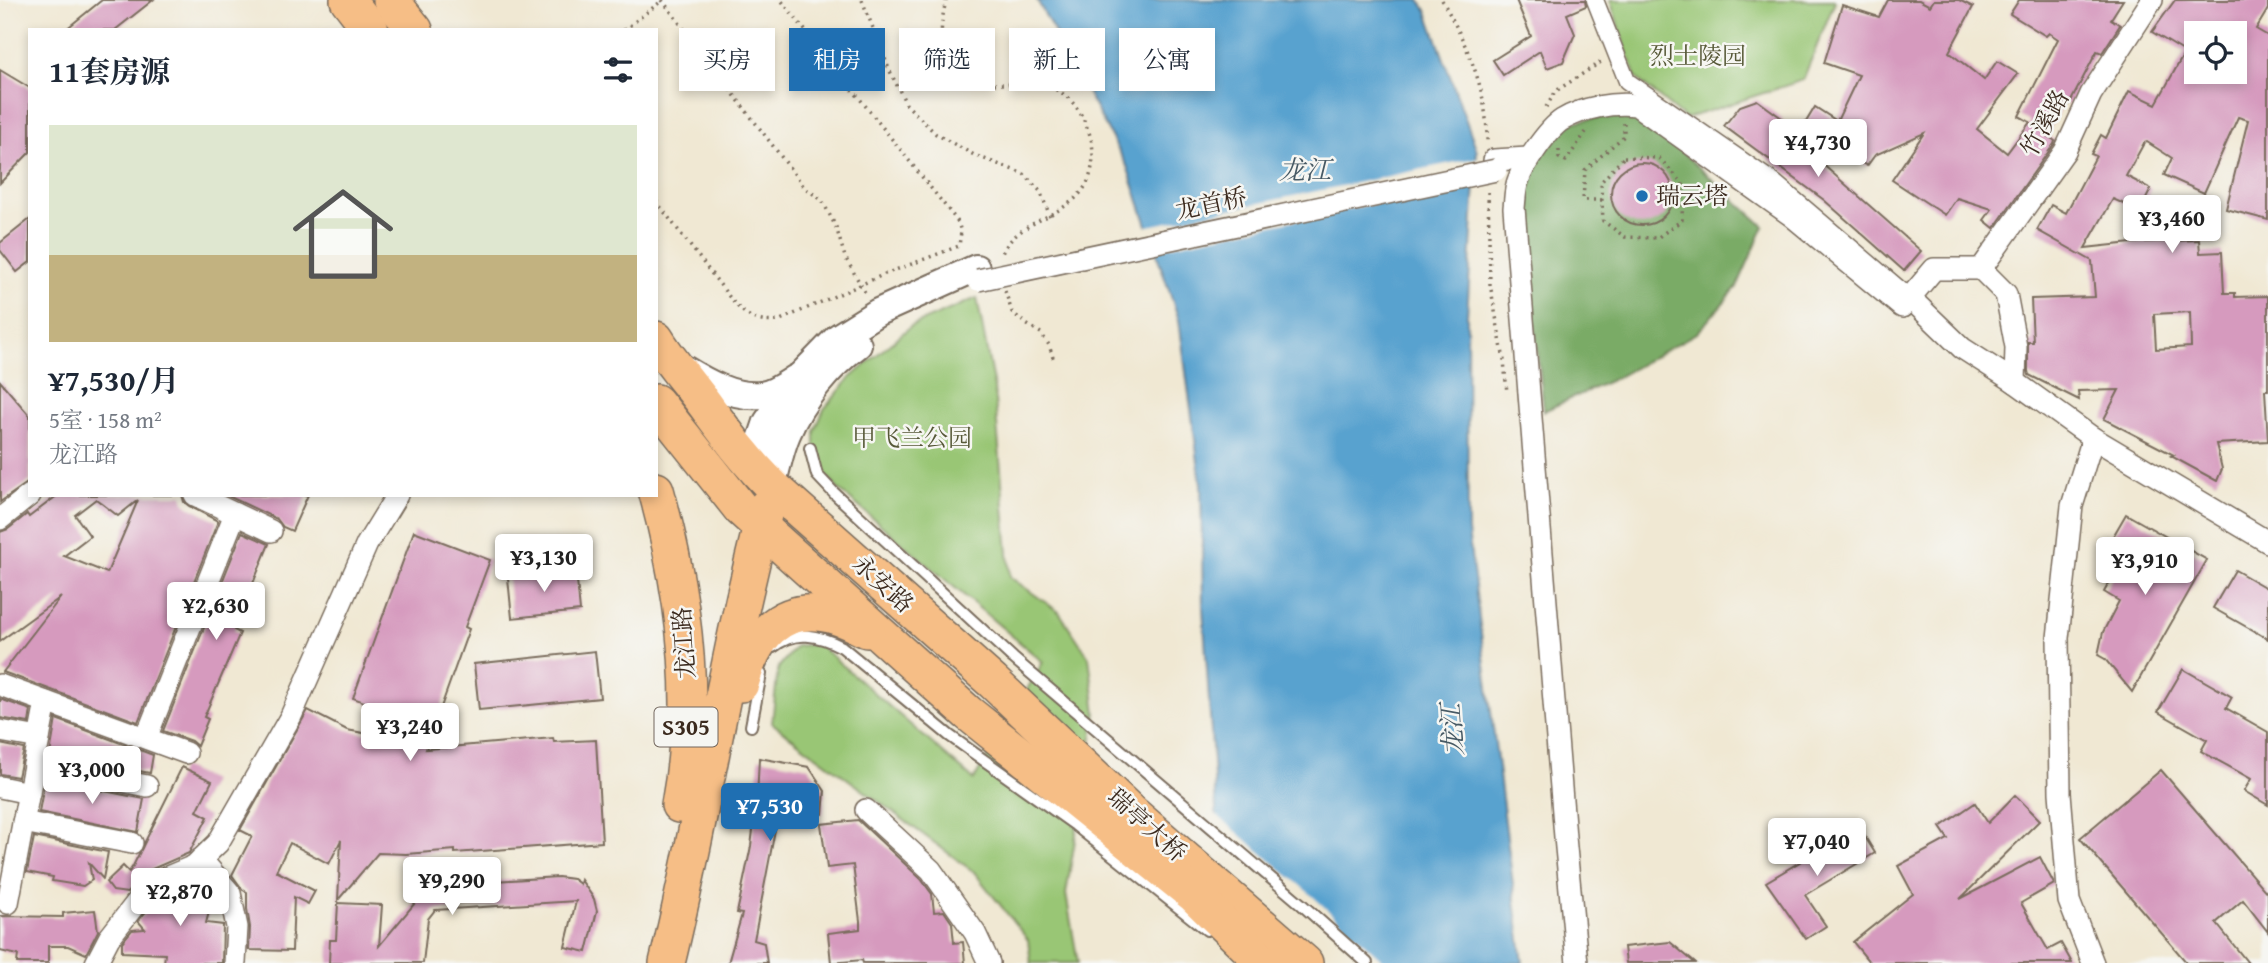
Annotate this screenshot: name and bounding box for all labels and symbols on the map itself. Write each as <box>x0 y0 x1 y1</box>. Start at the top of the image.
park label: 烈士陵园 <box>1650 38 1746 73</box>
street label: 竹溪路 <box>2012 83 2077 163</box>
pin: ¥4,730 <box>1761 120 1875 179</box>
water label: 龙江 <box>1279 150 1335 189</box>
place label: 瑞云塔 <box>1656 178 1728 213</box>
street label: 龙首桥 <box>1172 179 1250 228</box>
marker: 瑞云塔 <box>1634 188 1650 204</box>
pin: ¥3,460 <box>2115 196 2229 255</box>
park label: 甲飞兰公园 <box>852 420 972 455</box>
pin: ¥3,130 <box>487 534 601 594</box>
pin: ¥3,910 <box>2088 538 2202 597</box>
street label: 永安路 <box>845 547 922 621</box>
pin: ¥2,630 <box>159 582 273 642</box>
street label: 龙江路 <box>664 606 703 680</box>
water label: 龙江 <box>1430 699 1473 757</box>
pin: ¥3,240 <box>353 704 467 763</box>
road number: S305 <box>654 708 718 747</box>
pin: ¥3,000 <box>35 746 149 806</box>
street label: 瑞亭大桥 <box>1100 780 1195 870</box>
pin: ¥7,530 <box>713 784 827 843</box>
pin: ¥7,040 <box>1760 818 1874 878</box>
pin: ¥9,290 <box>395 858 509 917</box>
pin: ¥2,870 <box>123 869 237 928</box>

